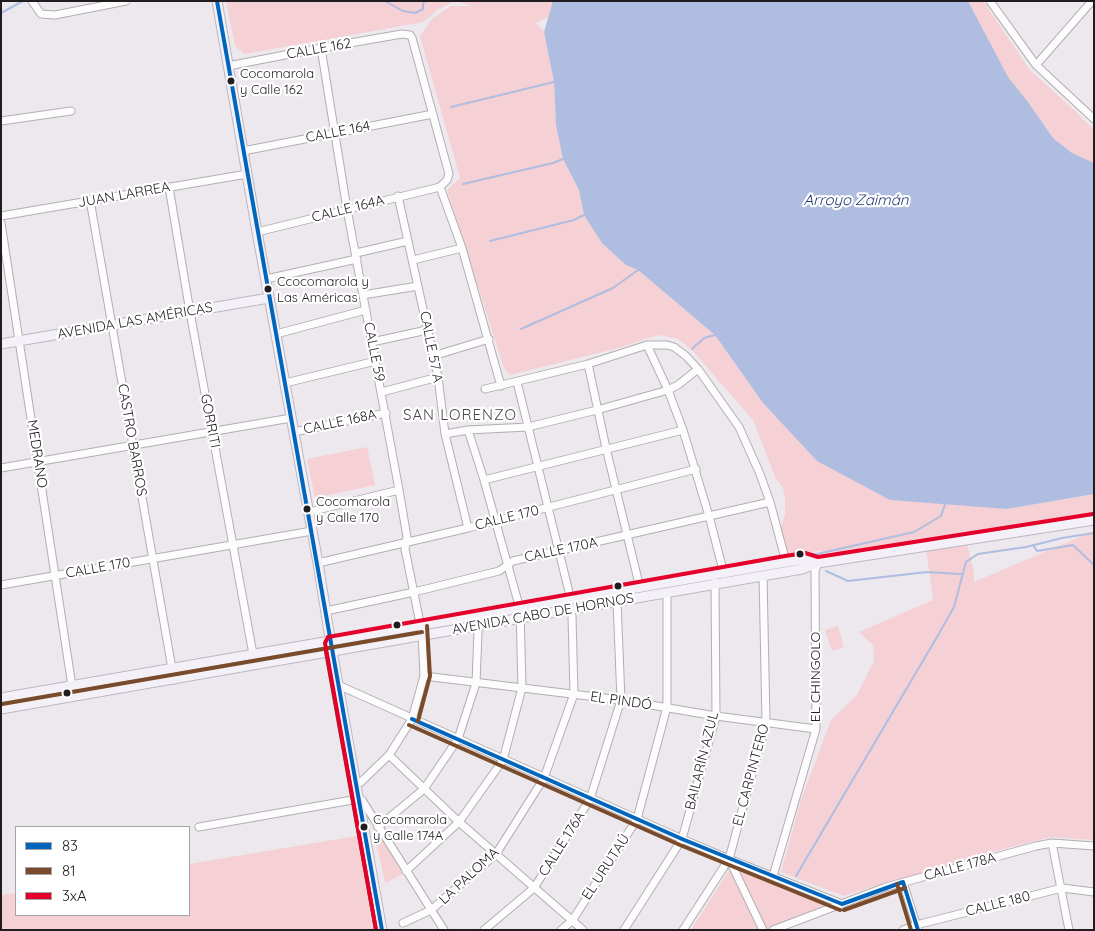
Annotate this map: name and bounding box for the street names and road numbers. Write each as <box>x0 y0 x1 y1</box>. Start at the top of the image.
street label: CALLE 162 <box>285 35 353 63</box>
street label: CALLE 164 <box>304 118 372 146</box>
street label: JUAN LARREA <box>77 179 171 211</box>
street label: CALLE 164A <box>310 192 386 226</box>
street label: AVENIDA LAS AMÉRICAS <box>56 299 214 343</box>
street label: CALLE 57 A <box>416 310 446 384</box>
street label: CALLE 59 <box>360 321 388 383</box>
street label: CASTRO BARROS <box>114 383 150 497</box>
street label: GORRITI <box>197 393 223 449</box>
street label: CALLE 168A <box>302 406 378 438</box>
street label: MEDRANO <box>23 419 51 489</box>
street label: CALLE 170 <box>473 502 541 534</box>
street label: CALLE 170A <box>523 534 599 566</box>
street label: CALLE 170 <box>64 554 132 582</box>
street label: AVENIDA CABO DE HORNOS <box>451 590 635 638</box>
street label: EL CHINGOLO <box>808 632 824 722</box>
street label: EL PINDÓ <box>589 688 653 714</box>
street label: BAILARÍN AZUL <box>682 710 722 812</box>
street label: EL CARPINTERO <box>729 722 773 828</box>
street label: CALLE 176A <box>535 808 589 880</box>
street label: EL URUTAÚ <box>578 831 634 903</box>
street label: LA PALOMA <box>436 844 502 908</box>
street label: CALLE 178A <box>922 849 998 885</box>
street label: CALLE 180 <box>964 888 1032 920</box>

